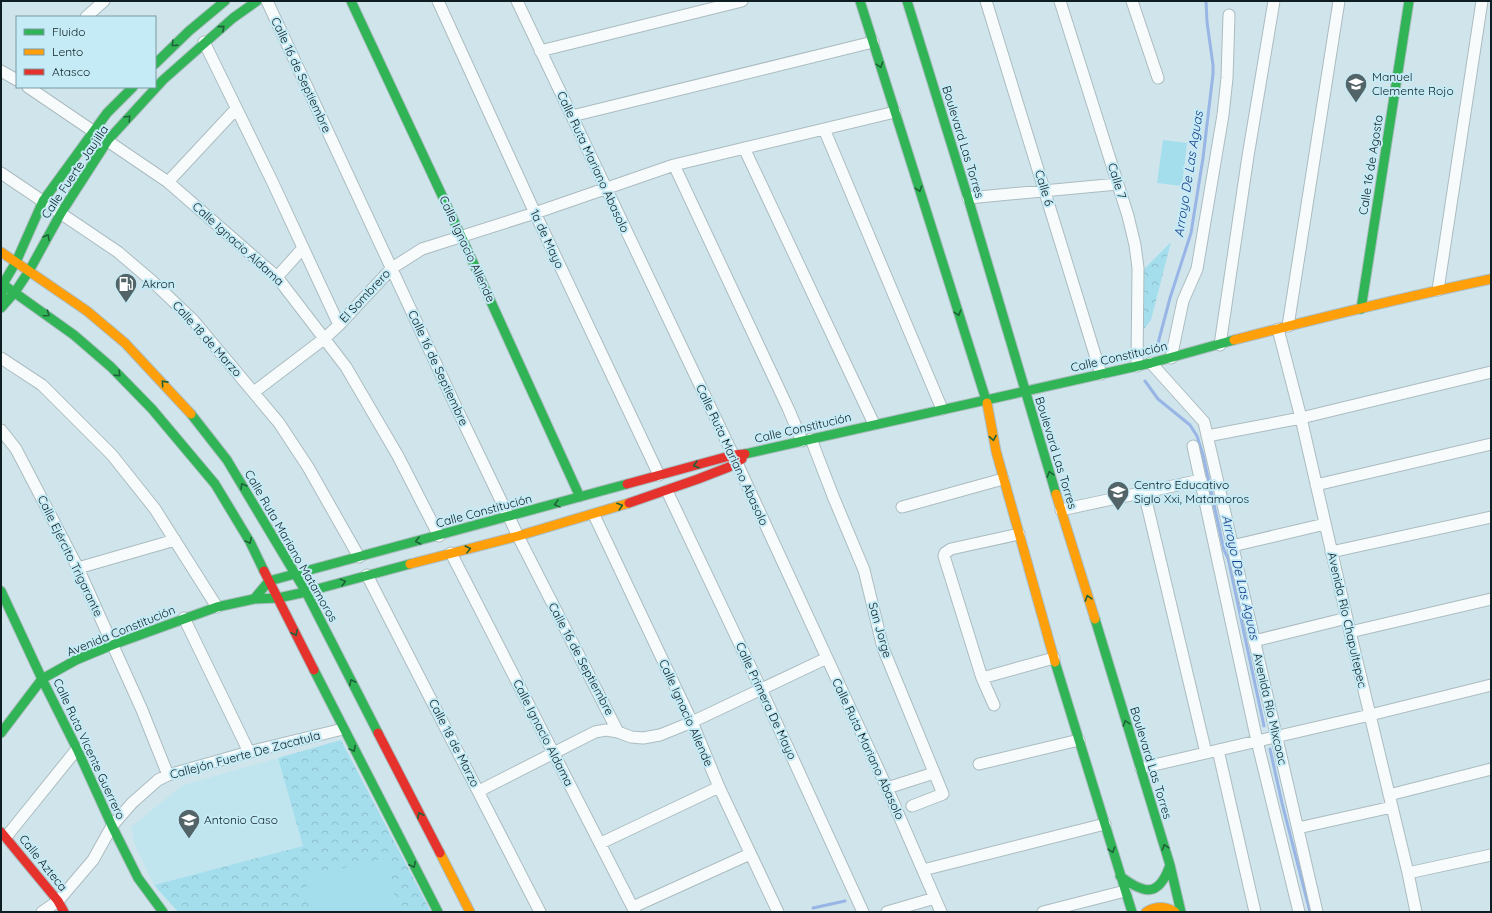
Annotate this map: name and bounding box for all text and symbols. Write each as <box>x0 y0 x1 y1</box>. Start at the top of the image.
street label: Calle 16 de Septiembre <box>268 15 335 135</box>
legend <box>16 16 156 88</box>
text: Fluido <box>52 24 85 39</box>
one-way arrow <box>217 25 224 32</box>
one-way arrow <box>171 40 179 47</box>
text: Lento <box>52 44 83 59</box>
one-way arrow <box>875 61 884 68</box>
text: Atasco <box>52 64 90 79</box>
place label: Manuel Clemente Rojo <box>1372 69 1454 98</box>
school or university icon: Manuel Clemente Rojo <box>1343 71 1369 104</box>
street label: Boulevard Las Torres <box>939 84 988 200</box>
street label: Calle Ruta Mariano Abasolo <box>554 89 633 235</box>
water label: Arroyo De Las Aguas <box>1170 109 1206 238</box>
street label: Calle 16 de Agosto <box>1355 114 1386 216</box>
one-way arrow <box>124 115 131 123</box>
street label: Calle Fuerte Jaujilla <box>38 122 111 221</box>
street label: Calle 7 <box>1105 161 1130 201</box>
street label: Calle 6 <box>1032 168 1057 208</box>
one-way arrow <box>915 185 923 192</box>
street label: Calle Ignacio Allende <box>436 193 499 304</box>
street label: Calle Ignacio Aldama <box>190 199 287 289</box>
street label: 1a de Mayo <box>527 207 568 271</box>
one-way arrow <box>43 233 50 241</box>
street label: El Sombrero <box>336 266 393 326</box>
fuel station icon: Akron <box>113 271 139 304</box>
place label: Akron <box>142 276 175 291</box>
street label: Calle 18 de Marzo <box>169 298 245 380</box>
street label: Calle 16 de Septiembre <box>405 308 472 428</box>
one-way arrow <box>43 309 50 317</box>
one-way arrow <box>953 309 962 316</box>
street label: Calle Constitución <box>1069 338 1169 375</box>
one-way arrow <box>113 369 121 377</box>
one-way arrow <box>161 380 169 388</box>
street label: Calle Ruta Mariano Abasolo <box>693 382 772 528</box>
street label: Boulevard Las Torres <box>1032 395 1081 511</box>
street label: Calle Constitución <box>753 409 853 446</box>
one-way arrow <box>989 435 997 441</box>
one-way arrow <box>692 460 699 469</box>
street label: Calle Ruta Mariano Matamoros <box>242 467 341 625</box>
one-way arrow <box>1046 471 1055 478</box>
place label: Centro Educativo Siglo Xxi, Matamoros <box>1134 477 1250 506</box>
school or university icon: Centro Educativo Siglo Xxi, Matamoros <box>1105 479 1131 512</box>
one-way arrow <box>240 483 248 490</box>
street label: Calle Constitución <box>434 490 533 531</box>
street label: Calle Ejército Trigarante <box>35 493 106 619</box>
one-way arrow <box>554 499 561 508</box>
one-way arrow <box>617 502 624 511</box>
water label: Arroyo De Las Aguas <box>1219 513 1263 642</box>
one-way arrow <box>244 537 252 544</box>
one-way arrow <box>415 537 421 545</box>
one-way arrow <box>465 545 472 553</box>
street label: Avenida Río Chapultepec <box>1325 551 1370 689</box>
one-way arrow <box>339 578 346 587</box>
one-way arrow <box>1084 595 1093 602</box>
street label: Calle 16 de Septiembre <box>545 600 618 718</box>
street label: San Jorge <box>865 600 896 659</box>
street label: Avenida Constitución <box>64 602 177 659</box>
one-way arrow <box>290 629 298 636</box>
street label: Calle Primera De Mayo <box>733 640 800 762</box>
street label: Avenida Río Mixcoac <box>1250 652 1291 766</box>
street label: Calle Ignacio Allende <box>656 657 717 769</box>
street label: Calle Ruta Vicente Guerrero <box>50 676 129 822</box>
street label: Calle Ruta Mariano Abasolo <box>829 676 908 822</box>
street label: Calle Ignacio Aldama <box>510 677 577 789</box>
one-way arrow <box>349 679 357 686</box>
street label: Calle 18 de Marzo <box>426 696 483 789</box>
street label: Boulevard Las Torres <box>1127 705 1176 821</box>
one-way arrow <box>1123 719 1131 726</box>
street label: Callejón Fuerte De Zacatula <box>168 727 322 782</box>
one-way arrow <box>349 745 356 753</box>
school or university icon: Antonio Caso <box>176 807 202 840</box>
place label: Antonio Caso <box>204 812 278 827</box>
one-way arrow <box>417 812 425 819</box>
street label: Calle Azteca <box>16 831 71 894</box>
one-way arrow <box>1161 844 1170 851</box>
one-way arrow <box>1108 847 1116 854</box>
one-way arrow <box>408 861 416 868</box>

